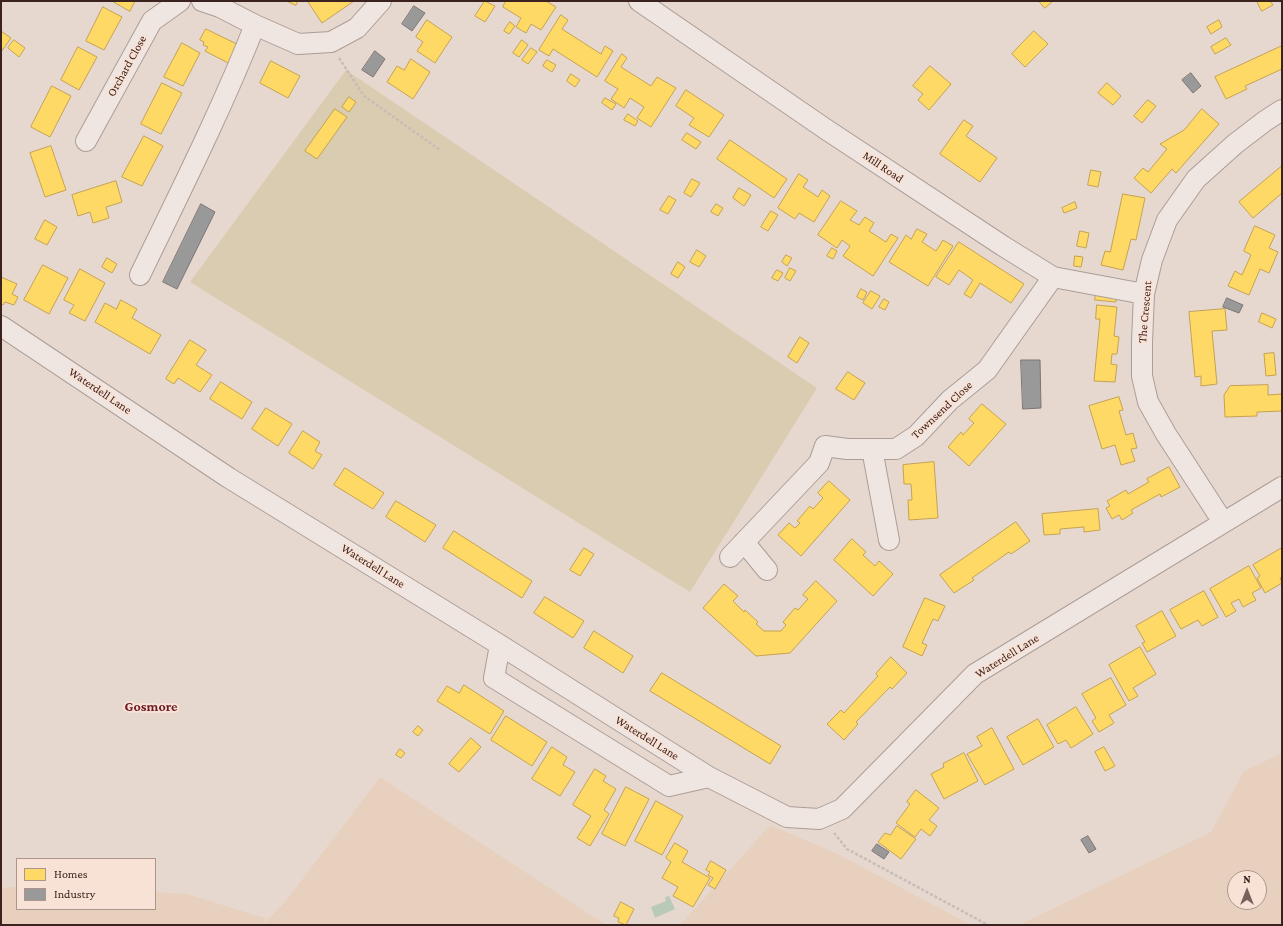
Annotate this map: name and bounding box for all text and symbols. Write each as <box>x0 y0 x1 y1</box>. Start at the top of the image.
street label: Orchard Close <box>104 33 150 99</box>
street label: Mill Road <box>860 148 906 186</box>
street label: The Crescent <box>1135 280 1155 344</box>
street label: Waterdell Lane <box>66 365 134 417</box>
street label: Townsend Close <box>908 378 976 442</box>
street label: Waterdell Lane <box>338 541 408 591</box>
street label: Waterdell Lane <box>972 631 1042 681</box>
district label: Gosmore <box>125 699 177 715</box>
street label: Waterdell Lane <box>612 713 682 763</box>
legend <box>16 858 156 910</box>
text: Homes <box>54 867 87 881</box>
north arrow <box>1227 870 1267 910</box>
text: N <box>1243 873 1251 885</box>
text: Industry <box>54 887 95 901</box>

